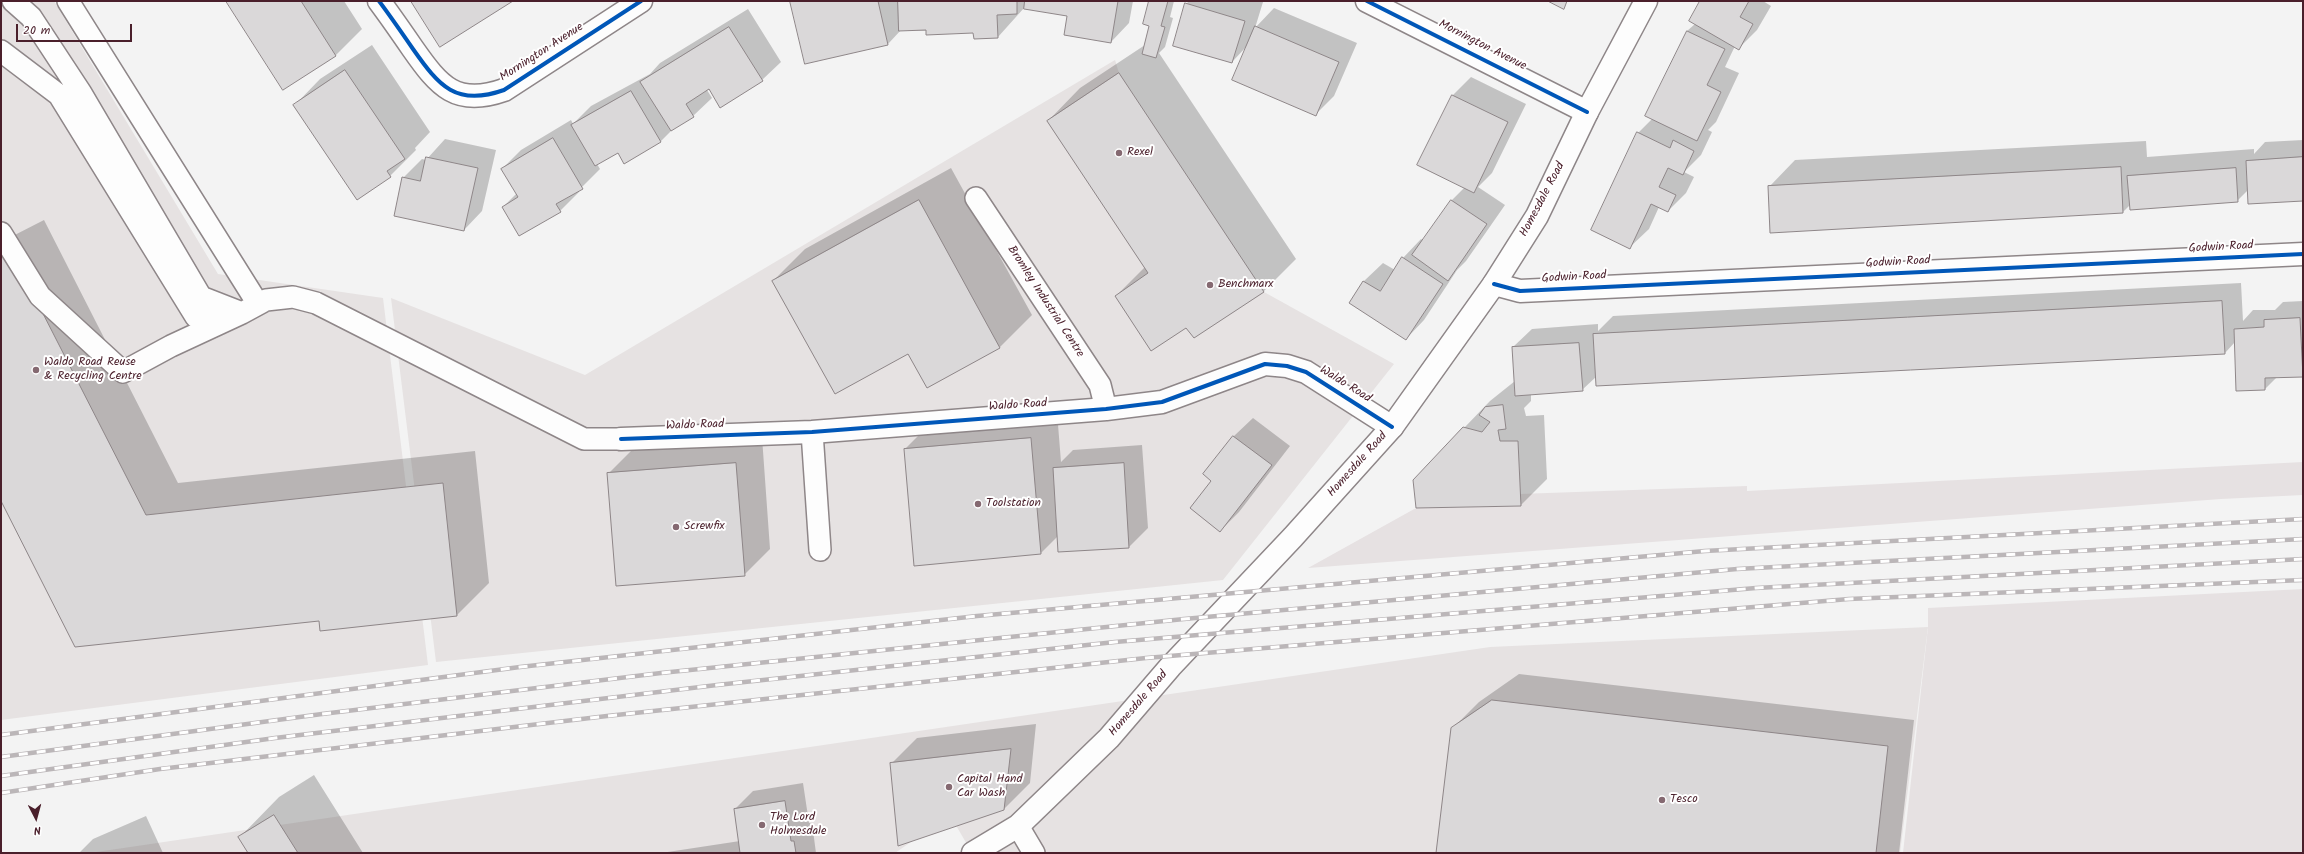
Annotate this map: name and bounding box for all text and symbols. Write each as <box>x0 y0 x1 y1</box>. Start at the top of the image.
scale bar <box>18 16 134 42</box>
street label: Mornington Avenue <box>1436 18 1528 74</box>
text: 20 m <box>23 21 50 40</box>
street label: Mornington Avenue <box>497 21 587 85</box>
place label: Rexel <box>1127 146 1153 160</box>
marker: Rexel <box>1114 148 1124 158</box>
street label: Homesdale Road <box>1517 160 1569 240</box>
street label: Godwin Road <box>2188 239 2254 257</box>
street label: Bromley Industrial Centre <box>1003 243 1087 361</box>
street label: Godwin Road <box>1865 254 1931 272</box>
street label: Godwin Road <box>1541 269 1607 287</box>
place label: Benchmarx <box>1218 278 1273 292</box>
marker: Benchmarx <box>1205 280 1215 290</box>
place label: Waldo Road Reuse & Recycling Centre <box>44 356 142 384</box>
street label: Waldo Road <box>1316 363 1374 407</box>
marker: Waldo Road Reuse & Recycling Centre <box>31 365 41 375</box>
street label: Waldo Road <box>988 397 1048 415</box>
street label: Waldo Road <box>666 418 724 434</box>
street label: Homesdale Road <box>1325 430 1391 500</box>
place label: Toolstation <box>986 497 1041 511</box>
marker: Toolstation <box>973 499 983 509</box>
place label: Screwfix <box>684 520 725 534</box>
marker: Screwfix <box>671 522 681 532</box>
street label: Homesdale Road <box>1107 668 1171 740</box>
place label: Capital Hand Car Wash <box>957 773 1022 801</box>
marker: Capital Hand Car Wash <box>944 782 954 792</box>
place label: Tesco <box>1670 793 1698 807</box>
marker: Tesco <box>1657 795 1667 805</box>
north arrow <box>16 798 56 838</box>
place label: The Lord Holmesdale <box>770 811 826 839</box>
marker: The Lord Holmesdale <box>757 820 767 830</box>
text: N <box>33 821 42 839</box>

